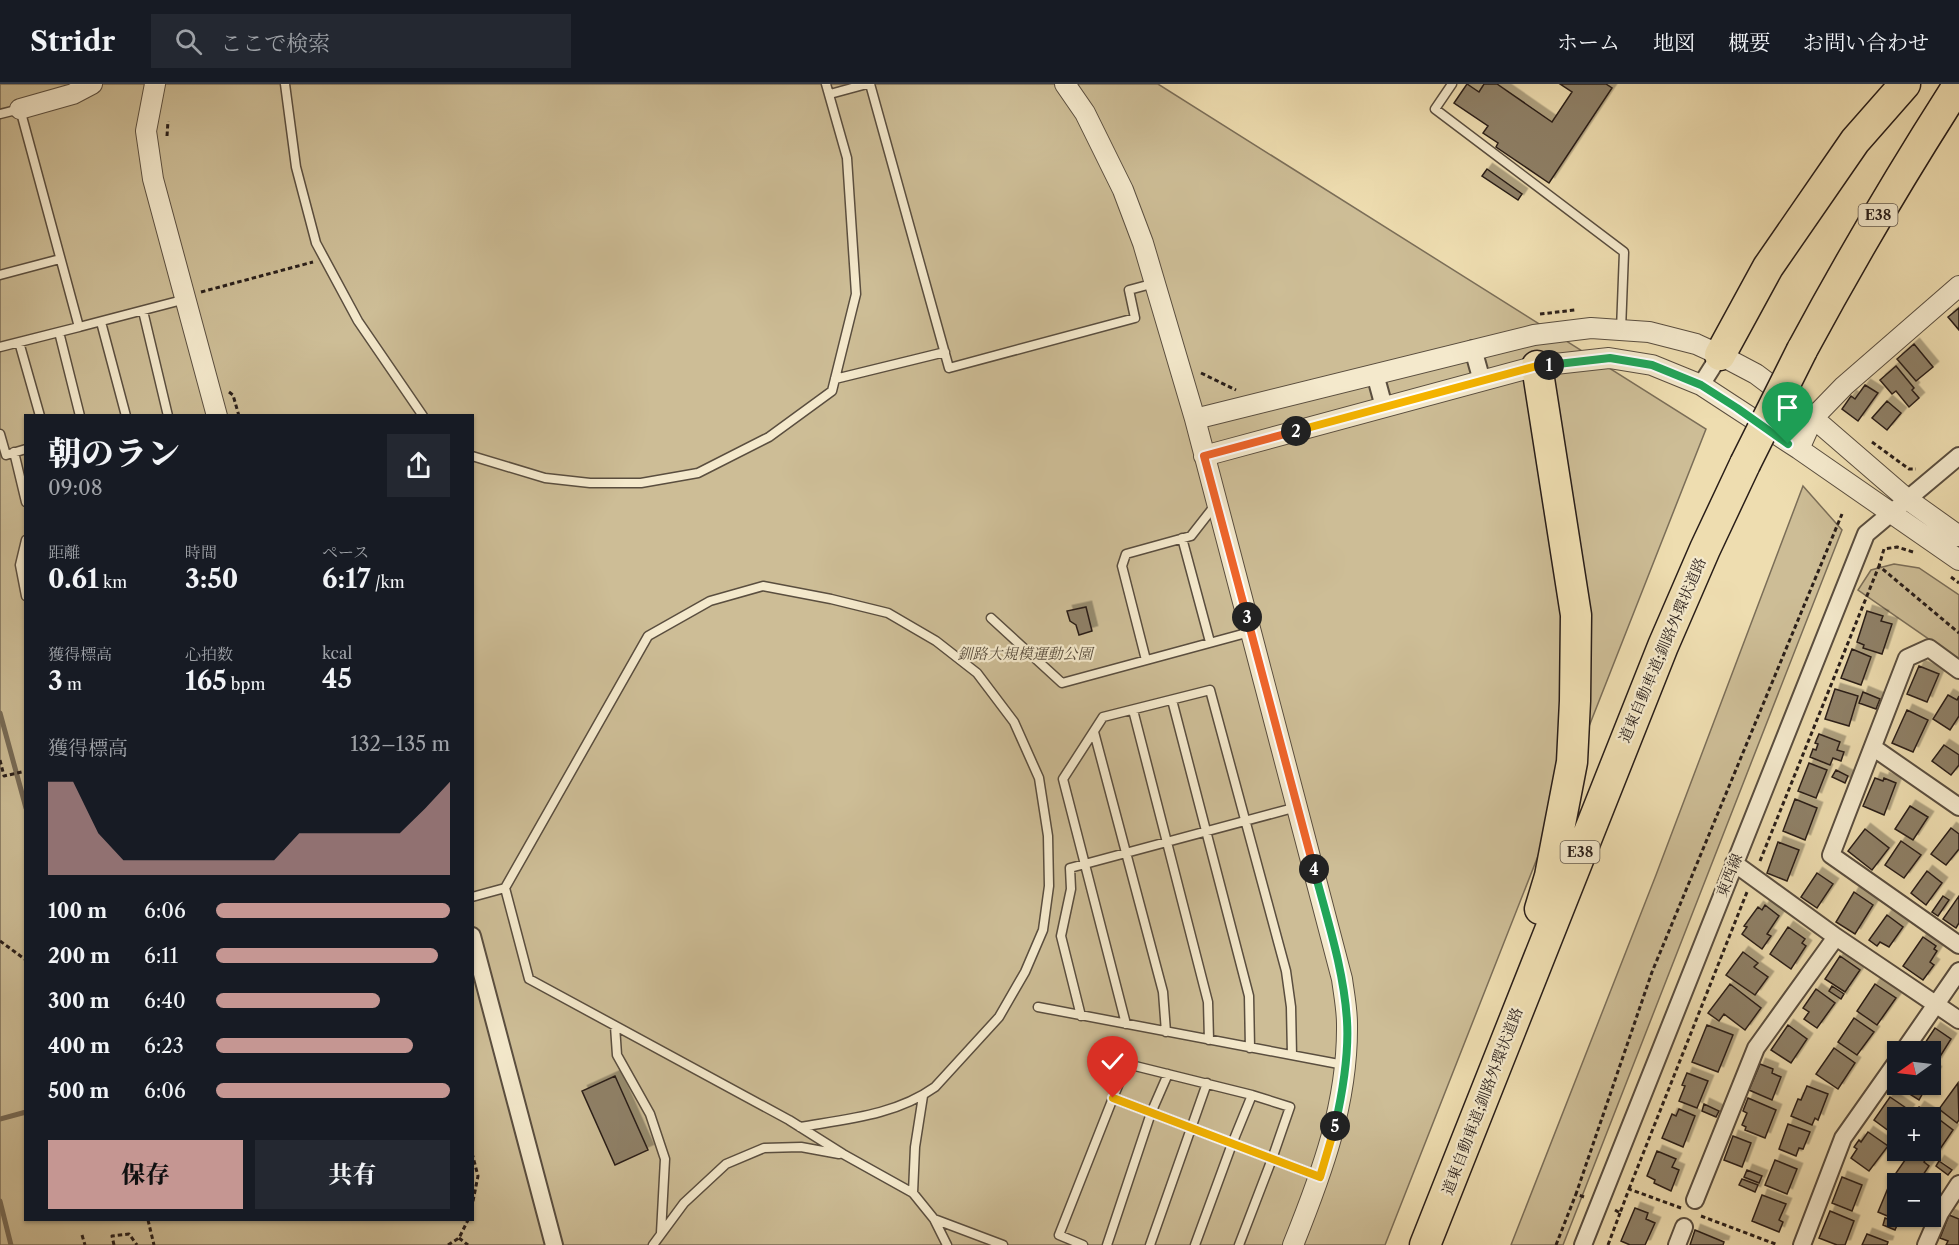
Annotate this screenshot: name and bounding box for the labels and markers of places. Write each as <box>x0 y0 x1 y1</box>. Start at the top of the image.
pin: 1 <box>1534 350 1564 380</box>
pin <box>1762 382 1813 444</box>
pin: 2 <box>1281 416 1311 446</box>
pin: 3 <box>1232 602 1262 632</box>
pin: 4 <box>1299 854 1329 884</box>
pin <box>1087 1036 1138 1098</box>
pin: 5 <box>1320 1111 1350 1141</box>

